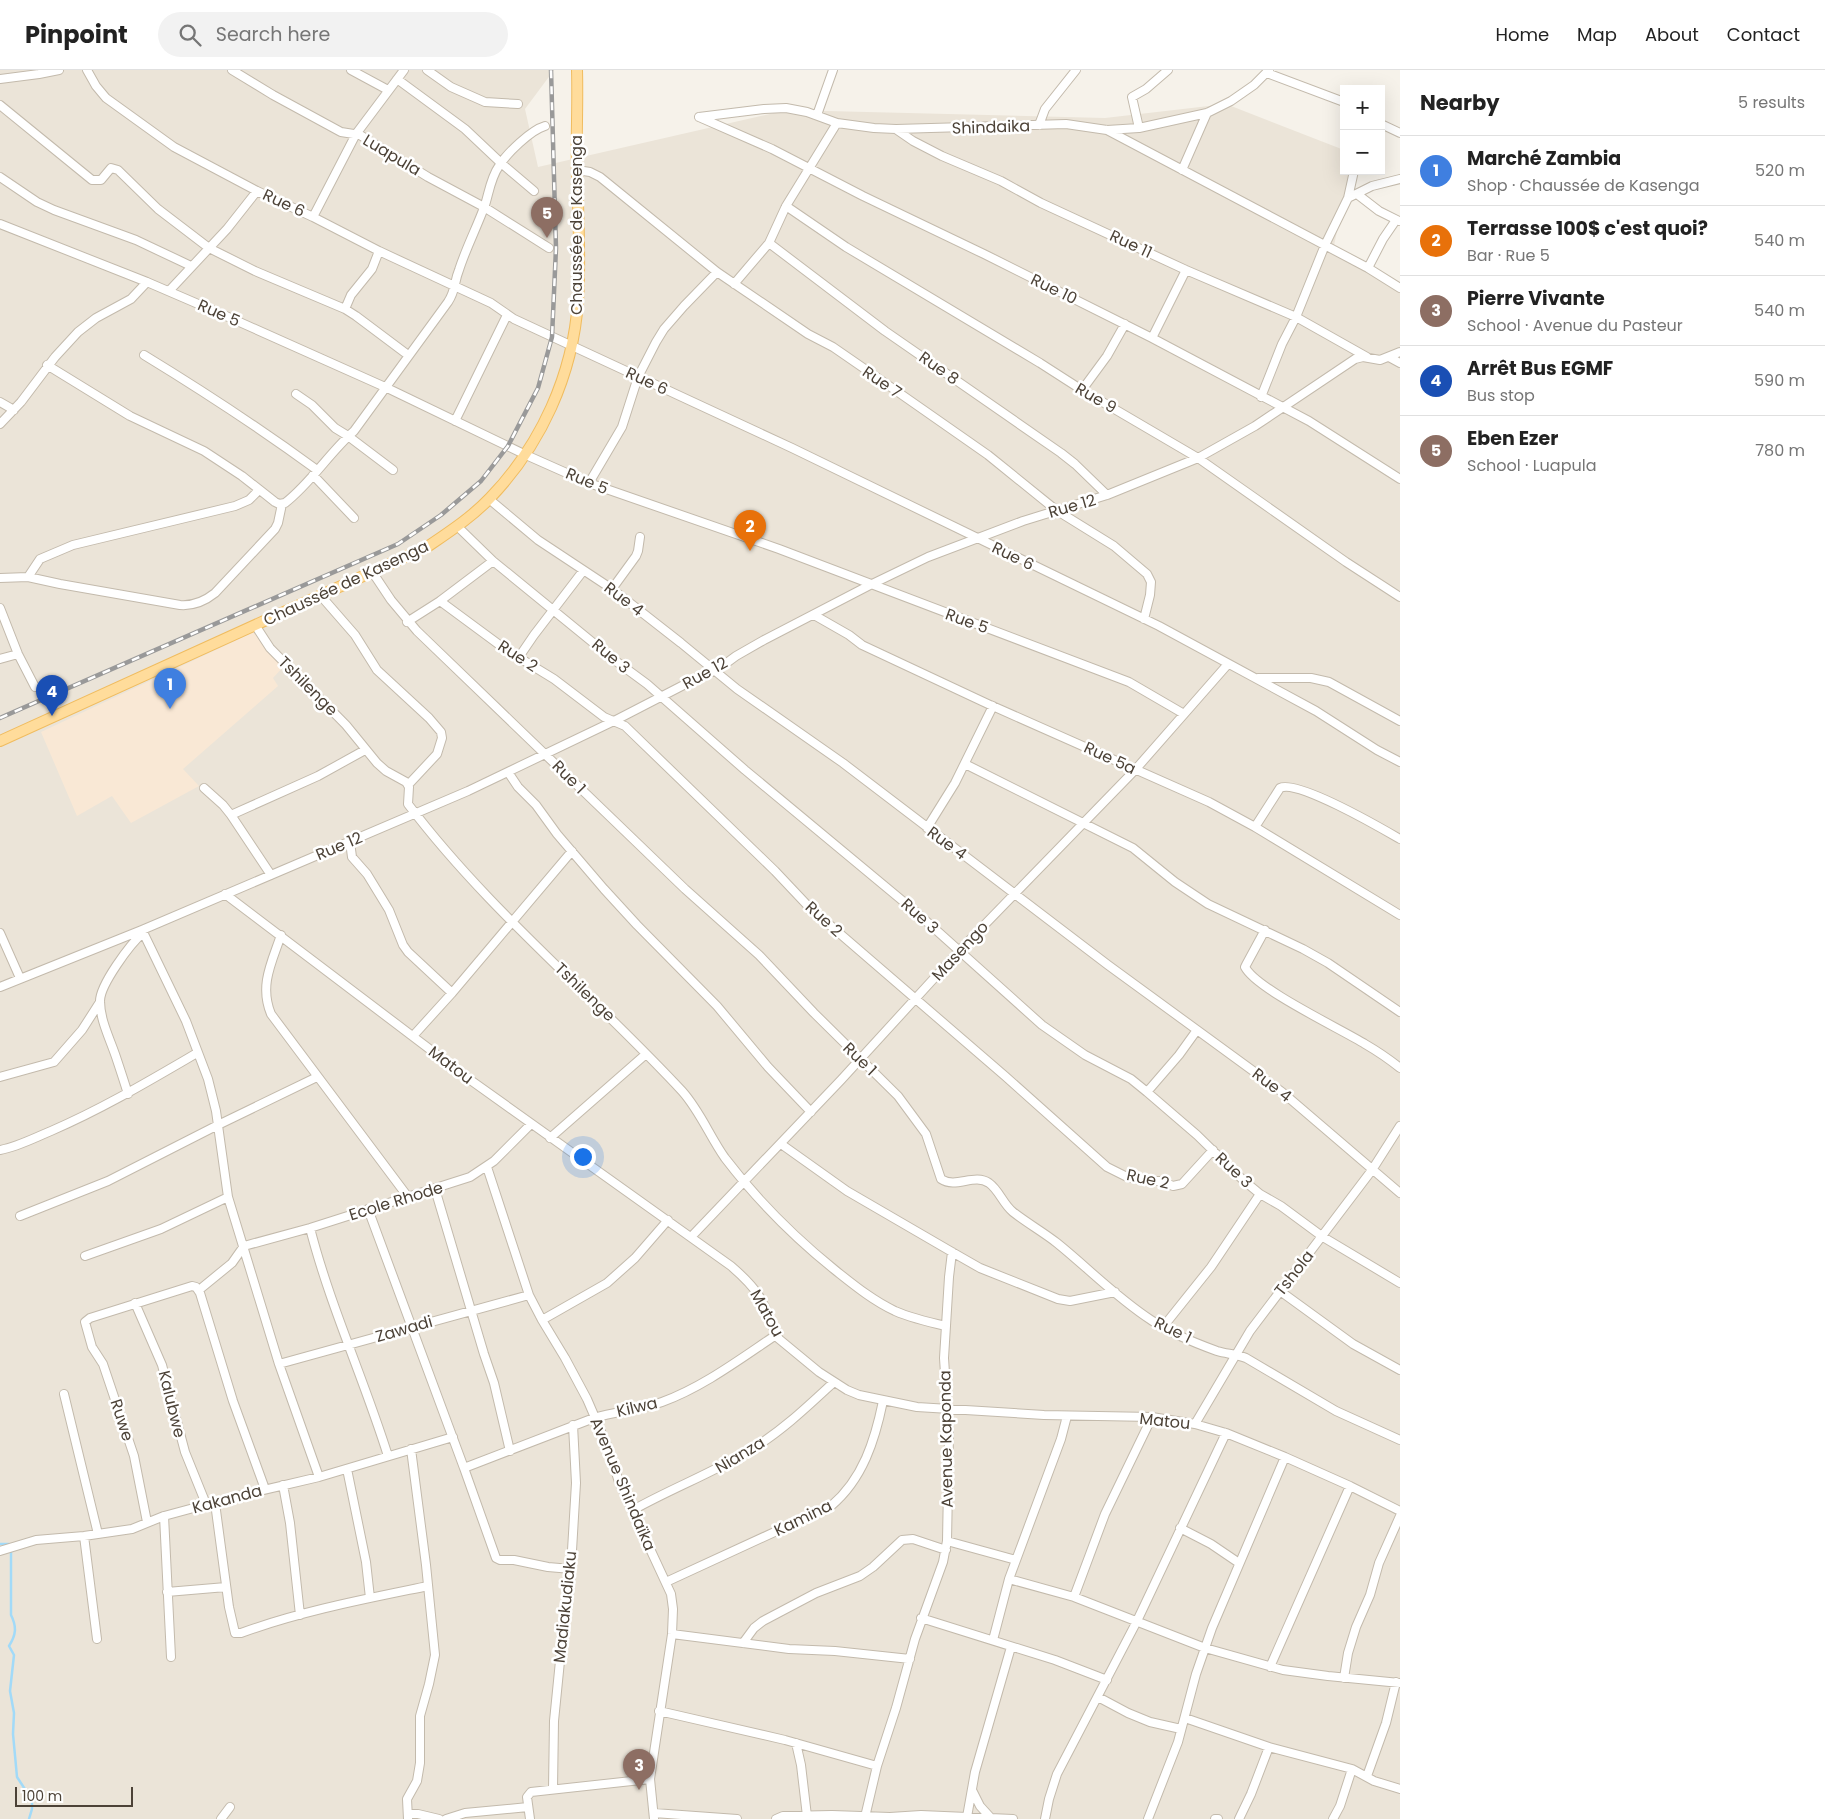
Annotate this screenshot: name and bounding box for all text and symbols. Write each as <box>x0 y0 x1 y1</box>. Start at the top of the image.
search box <box>158 12 508 57</box>
text: Pinpoint <box>25 18 128 51</box>
icon: search <box>176 21 204 49</box>
text: Search here <box>216 21 330 48</box>
text: Home <box>1495 22 1549 47</box>
text: Map <box>1577 22 1617 47</box>
text: About <box>1645 22 1699 47</box>
text: Contact <box>1727 22 1800 47</box>
map controls <box>1340 85 1385 175</box>
button: + <box>1340 85 1385 130</box>
text: Nearby <box>1420 88 1500 117</box>
text: 5 results <box>1738 91 1805 114</box>
street label: Shindaika <box>951 114 1031 140</box>
street label: Luapula <box>359 129 425 181</box>
button: − <box>1340 130 1385 175</box>
street label: Chaussée de Kasenga <box>565 135 588 315</box>
text: Marché Zambia <box>1467 145 1621 172</box>
text: 1 <box>1433 159 1439 182</box>
text: 520 m <box>1755 159 1805 182</box>
text: Shop · Chaussée de Kasenga <box>1467 174 1700 197</box>
street label: Rue 6 <box>259 183 309 223</box>
pin: 5 <box>531 197 563 238</box>
text: Terrasse 100$ c'est quoi? <box>1467 215 1708 242</box>
street label: Rue 11 <box>1106 224 1156 264</box>
text: 2 <box>1431 229 1441 252</box>
text: 540 m <box>1754 229 1805 252</box>
text: Bar · Rue 5 <box>1467 244 1550 267</box>
street label: Rue 10 <box>1027 268 1081 310</box>
text: Pierre Vivante <box>1467 285 1605 312</box>
street label: Rue 5 <box>194 294 244 332</box>
text: 3 <box>1431 299 1441 322</box>
text: 540 m <box>1754 299 1805 322</box>
text: School · Avenue du Pasteur <box>1467 314 1683 337</box>
street label: Rue 8 <box>914 346 964 390</box>
text: Arrêt Bus EGMF <box>1467 355 1613 382</box>
street label: Rue 7 <box>858 360 906 404</box>
street label: Rue 6 <box>622 361 672 401</box>
text: 4 <box>1431 369 1441 392</box>
text: 590 m <box>1754 369 1805 392</box>
street label: Rue 9 <box>1071 377 1121 419</box>
text: Bus stop <box>1467 384 1535 407</box>
text: Eben Ezer <box>1467 425 1558 452</box>
text: 5 <box>1431 439 1441 462</box>
text: 780 m <box>1755 439 1805 462</box>
text: School · Luapula <box>1467 454 1596 477</box>
street label: Rue 5 <box>562 462 612 500</box>
street label: Rue 12 <box>1046 488 1098 524</box>
pin: 2 <box>734 510 766 551</box>
street label: Chaussée de Kasenga <box>260 535 432 631</box>
street label: Rue 6 <box>988 536 1038 576</box>
street label: Rue 4 <box>599 577 649 621</box>
street label: Rue 5 <box>942 603 992 639</box>
street label: Rue 3 <box>587 633 635 679</box>
street label: Rue 2 <box>494 635 542 677</box>
street label: Tshilenge <box>273 651 343 721</box>
street label: Rue 12 <box>678 651 732 695</box>
pin: 1 <box>154 668 186 709</box>
pin: 4 <box>36 675 68 716</box>
street label: Rue 5a <box>1080 736 1140 780</box>
street label: Rue 1 <box>547 755 591 799</box>
street label: Rue 4 <box>922 821 972 865</box>
street label: Rue 12 <box>312 826 366 866</box>
street label: Rue 3 <box>896 893 944 939</box>
street label: Rue 2 <box>800 896 848 942</box>
street label: Masengo <box>926 916 994 986</box>
street label: Tshilenge <box>550 957 620 1027</box>
street label: Rue 1 <box>838 1037 882 1081</box>
street label: Matou <box>424 1040 478 1090</box>
street label: Rue 4 <box>1247 1063 1297 1107</box>
your location <box>570 1144 596 1170</box>
street label: Rue 3 <box>1210 1147 1258 1193</box>
street label: Rue 2 <box>1124 1163 1172 1195</box>
street label: Ecole Rhode <box>346 1176 446 1226</box>
street label: Tshola <box>1269 1245 1319 1301</box>
street label: Matou <box>745 1285 789 1341</box>
street label: Zawadi <box>373 1310 435 1348</box>
street label: Rue 1 <box>1150 1311 1196 1349</box>
street label: Kalubwe <box>153 1368 191 1440</box>
street label: Avenue Kaponda <box>933 1370 959 1508</box>
street label: Kilwa <box>614 1391 660 1423</box>
street label: Ruwe <box>104 1396 140 1444</box>
street label: Matou <box>1138 1407 1192 1435</box>
street label: Avenue Shindaïka <box>585 1414 661 1554</box>
street label: Nianza <box>711 1431 769 1479</box>
street label: Kakanda <box>190 1479 264 1519</box>
street label: Kamina <box>770 1494 836 1542</box>
street label: Madiakudiaku <box>548 1550 582 1664</box>
pin: 3 <box>623 1749 655 1790</box>
scale bar <box>15 1784 132 1807</box>
text: 100 m <box>22 1786 62 1806</box>

